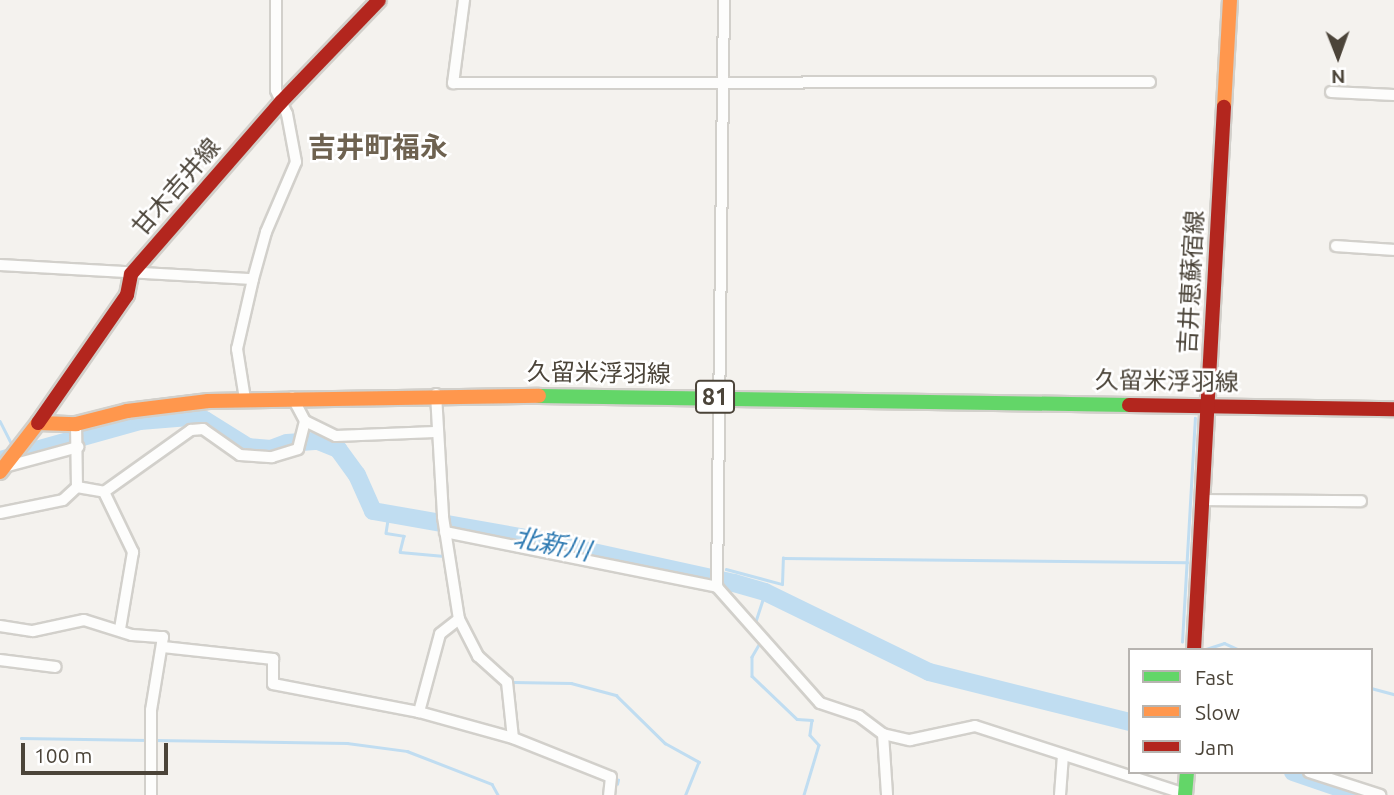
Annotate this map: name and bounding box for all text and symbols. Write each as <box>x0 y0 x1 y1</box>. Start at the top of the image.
north arrow <box>1303 21 1373 91</box>
text: N <box>1331 66 1346 88</box>
district label: 吉井町福永 <box>308 130 448 164</box>
street label: 甘木吉井線 <box>126 132 226 242</box>
street label: 吉井恵蘇宿線 <box>1173 209 1209 355</box>
street label: 久留米浮羽線 <box>527 357 671 389</box>
street label: 久留米浮羽線 <box>1095 365 1239 397</box>
road number: 81 <box>694 378 736 416</box>
water label: 北新川 <box>511 521 593 567</box>
legend <box>1128 648 1373 774</box>
text: Fast <box>1195 665 1233 689</box>
text: Slow <box>1195 700 1240 724</box>
scale bar <box>24 728 172 772</box>
text: Jam <box>1195 735 1234 759</box>
text: 100 m <box>34 743 92 767</box>

